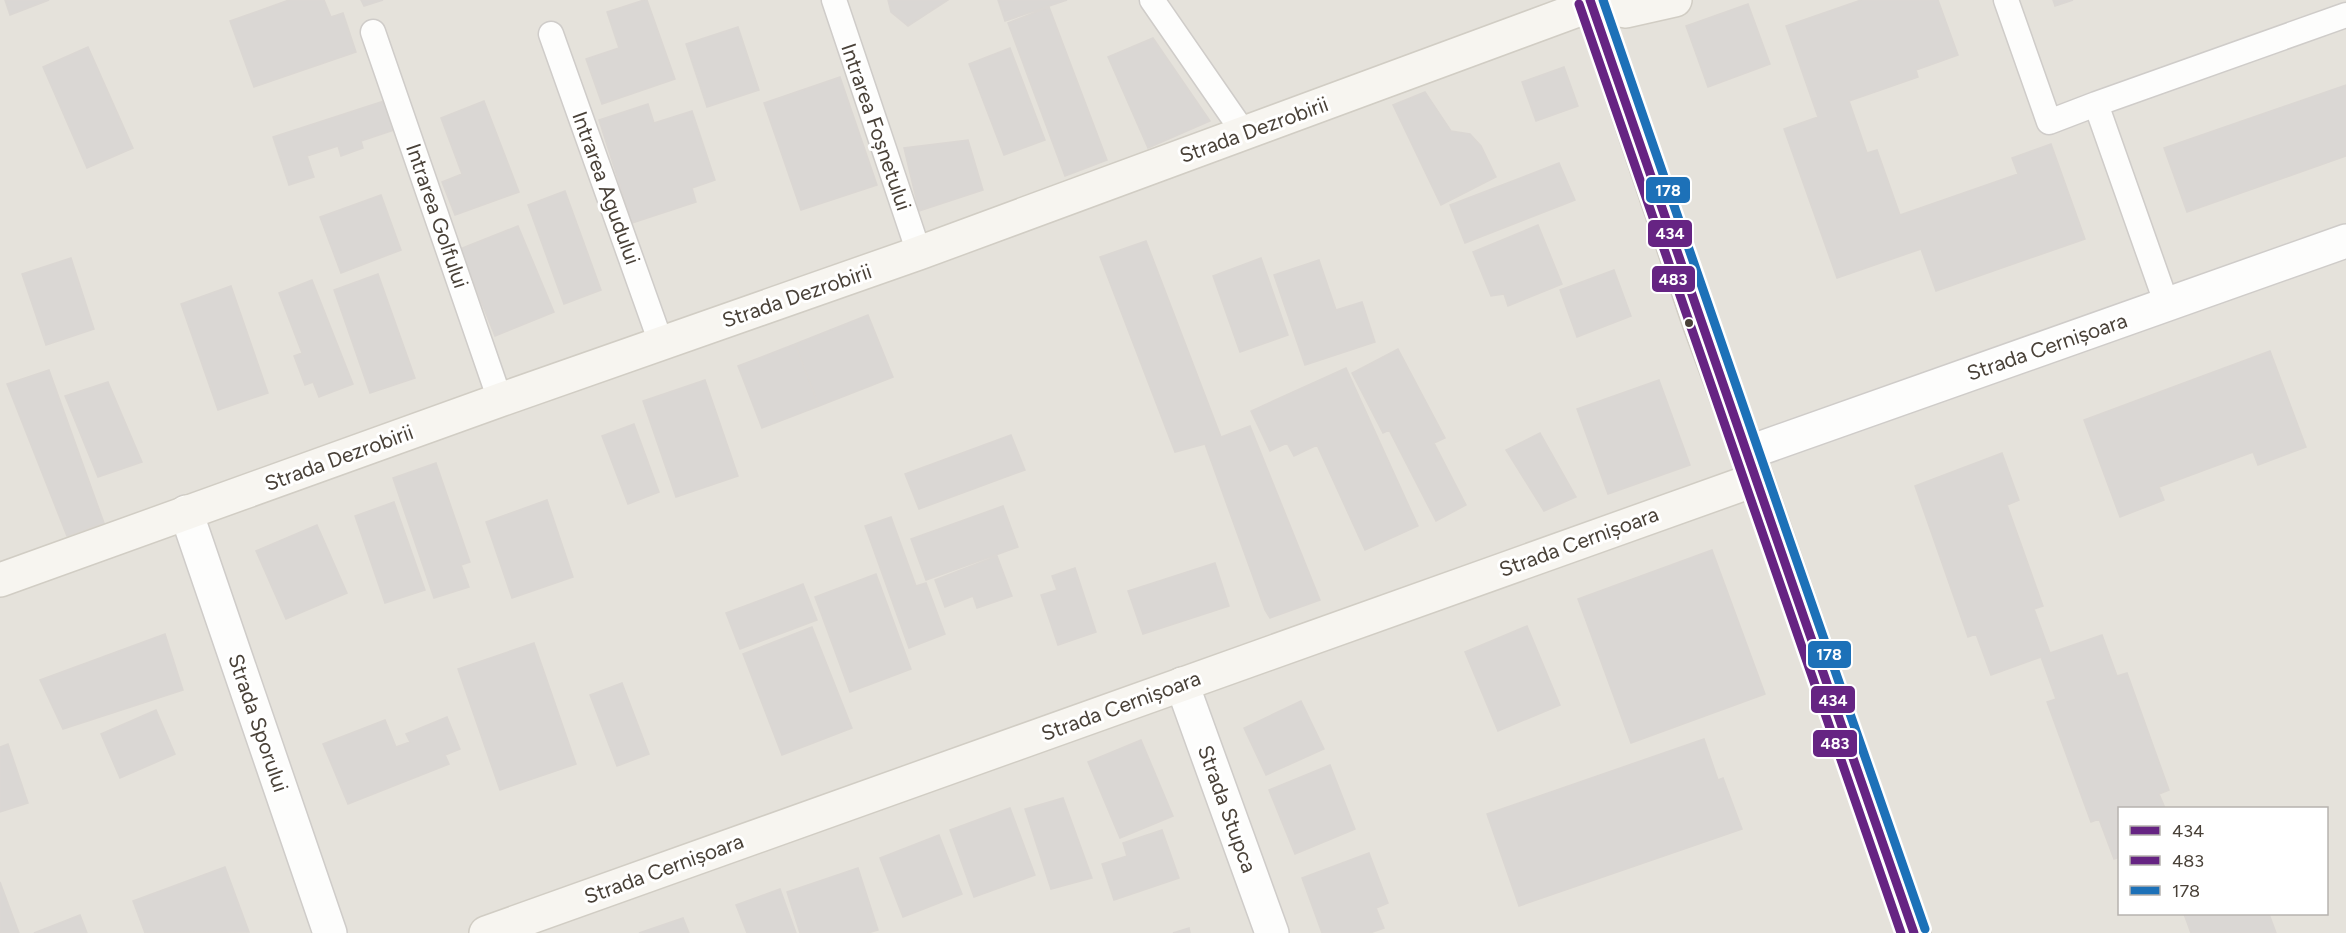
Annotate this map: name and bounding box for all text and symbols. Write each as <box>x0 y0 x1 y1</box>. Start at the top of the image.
street label: Intrarea Foșnetului <box>836 40 917 214</box>
street label: Strada Dezrobirii <box>1176 91 1332 168</box>
street label: Intrarea Agudului <box>567 108 646 268</box>
street label: Intrarea Golfului <box>401 140 474 291</box>
line badge: 178 <box>1645 176 1691 204</box>
text: 178 <box>1655 181 1681 200</box>
line badge: 434 <box>1647 219 1693 248</box>
text: 434 <box>1655 224 1685 243</box>
street label: Strada Dezrobirii <box>719 258 875 333</box>
line badge: 483 <box>1651 265 1696 293</box>
text: 483 <box>1659 270 1688 289</box>
street label: Strada Cernișoara <box>1963 307 2130 386</box>
unlabelled marker <box>1683 317 1695 329</box>
street label: Strada Dezrobirii <box>261 419 417 496</box>
street label: Strada Cernișoara <box>1496 501 1662 582</box>
line badge: 178 <box>1807 640 1852 669</box>
text: 178 <box>1816 645 1842 664</box>
street label: Strada Sporului <box>223 651 294 795</box>
street label: Strada Cernișoara <box>1038 665 1204 746</box>
line badge: 434 <box>1810 685 1856 714</box>
text: 434 <box>1818 691 1848 710</box>
line badge: 483 <box>1812 729 1858 758</box>
text: 483 <box>1821 734 1850 753</box>
street label: Strada Stupca <box>1193 742 1262 876</box>
legend <box>2118 807 2328 915</box>
text: 434 <box>2172 820 2204 842</box>
street label: Strada Cernișoara <box>581 828 747 909</box>
text: 483 <box>2172 850 2204 872</box>
text: 178 <box>2172 880 2200 902</box>

